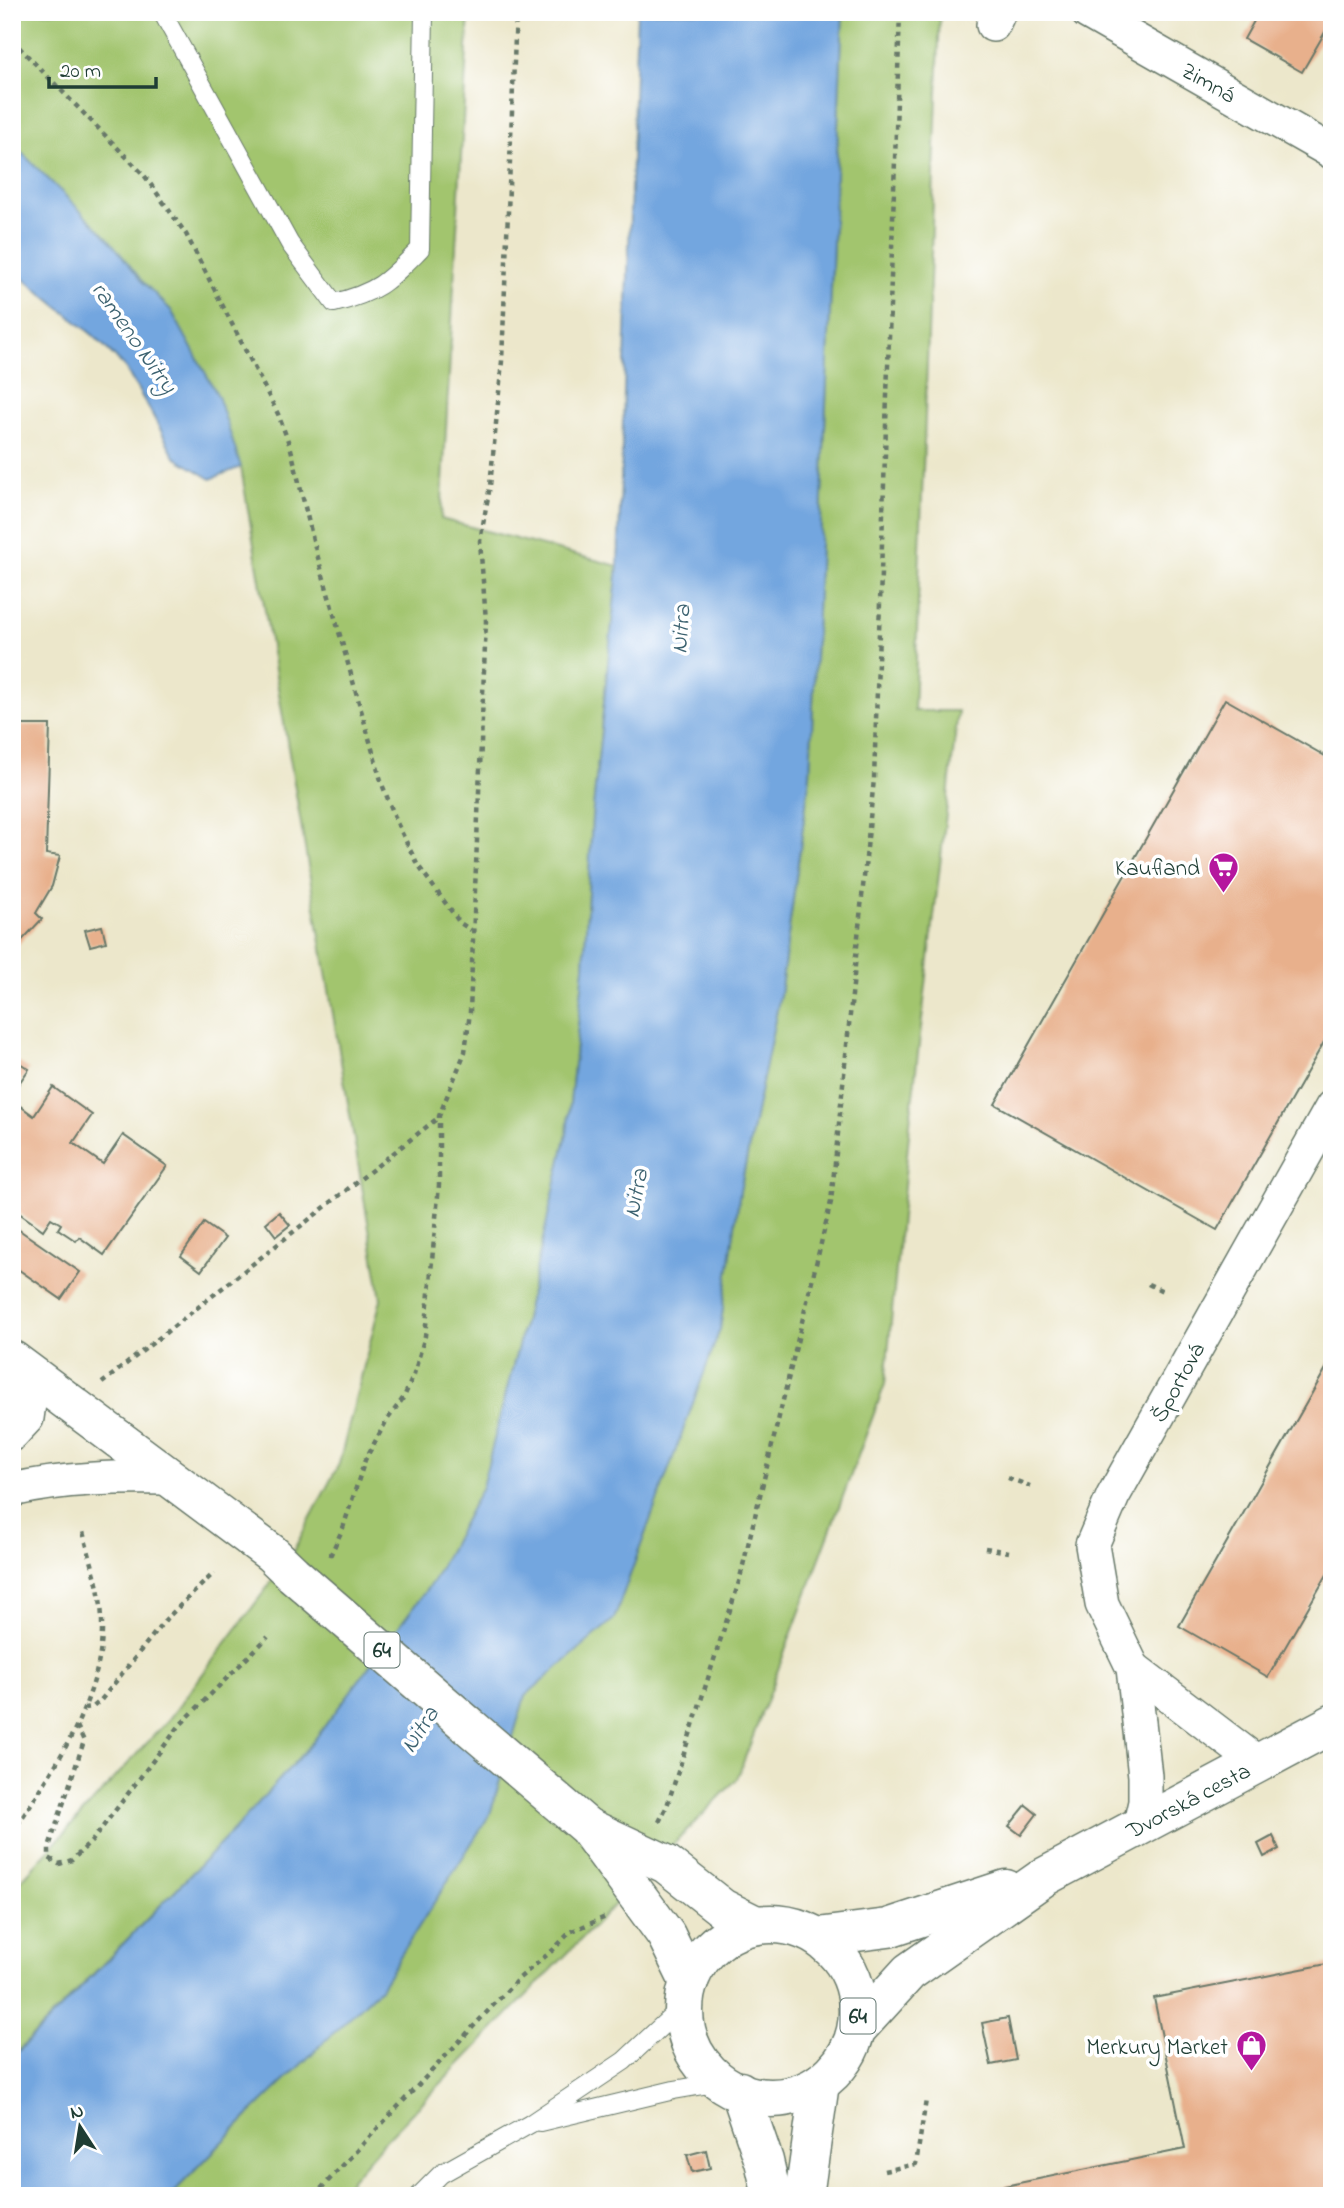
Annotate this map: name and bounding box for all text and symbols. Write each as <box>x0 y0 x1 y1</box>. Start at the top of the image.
scale bar <box>49 46 156 90</box>
street label: Zimná <box>1174 55 1241 113</box>
text: 20 m <box>60 57 101 87</box>
water label: rameno Nitry <box>81 275 185 402</box>
water label: Nitra <box>663 602 702 655</box>
supermarket icon: Kaufland <box>1206 850 1240 894</box>
place label: Kaufland <box>1115 853 1200 886</box>
water label: Nitra <box>616 1165 660 1221</box>
street label: Športová <box>1144 1337 1215 1429</box>
road number: 64 <box>364 1632 400 1668</box>
water label: Nitra <box>393 1699 450 1760</box>
street label: Dvorská cesta <box>1120 1756 1257 1849</box>
road number: 64 <box>840 1998 876 2034</box>
shop icon: Merkury Market <box>1234 2029 1268 2073</box>
place label: Merkury Market <box>1086 2032 1228 2067</box>
north arrow <box>46 2092 116 2162</box>
text: N <box>68 2098 86 2127</box>

